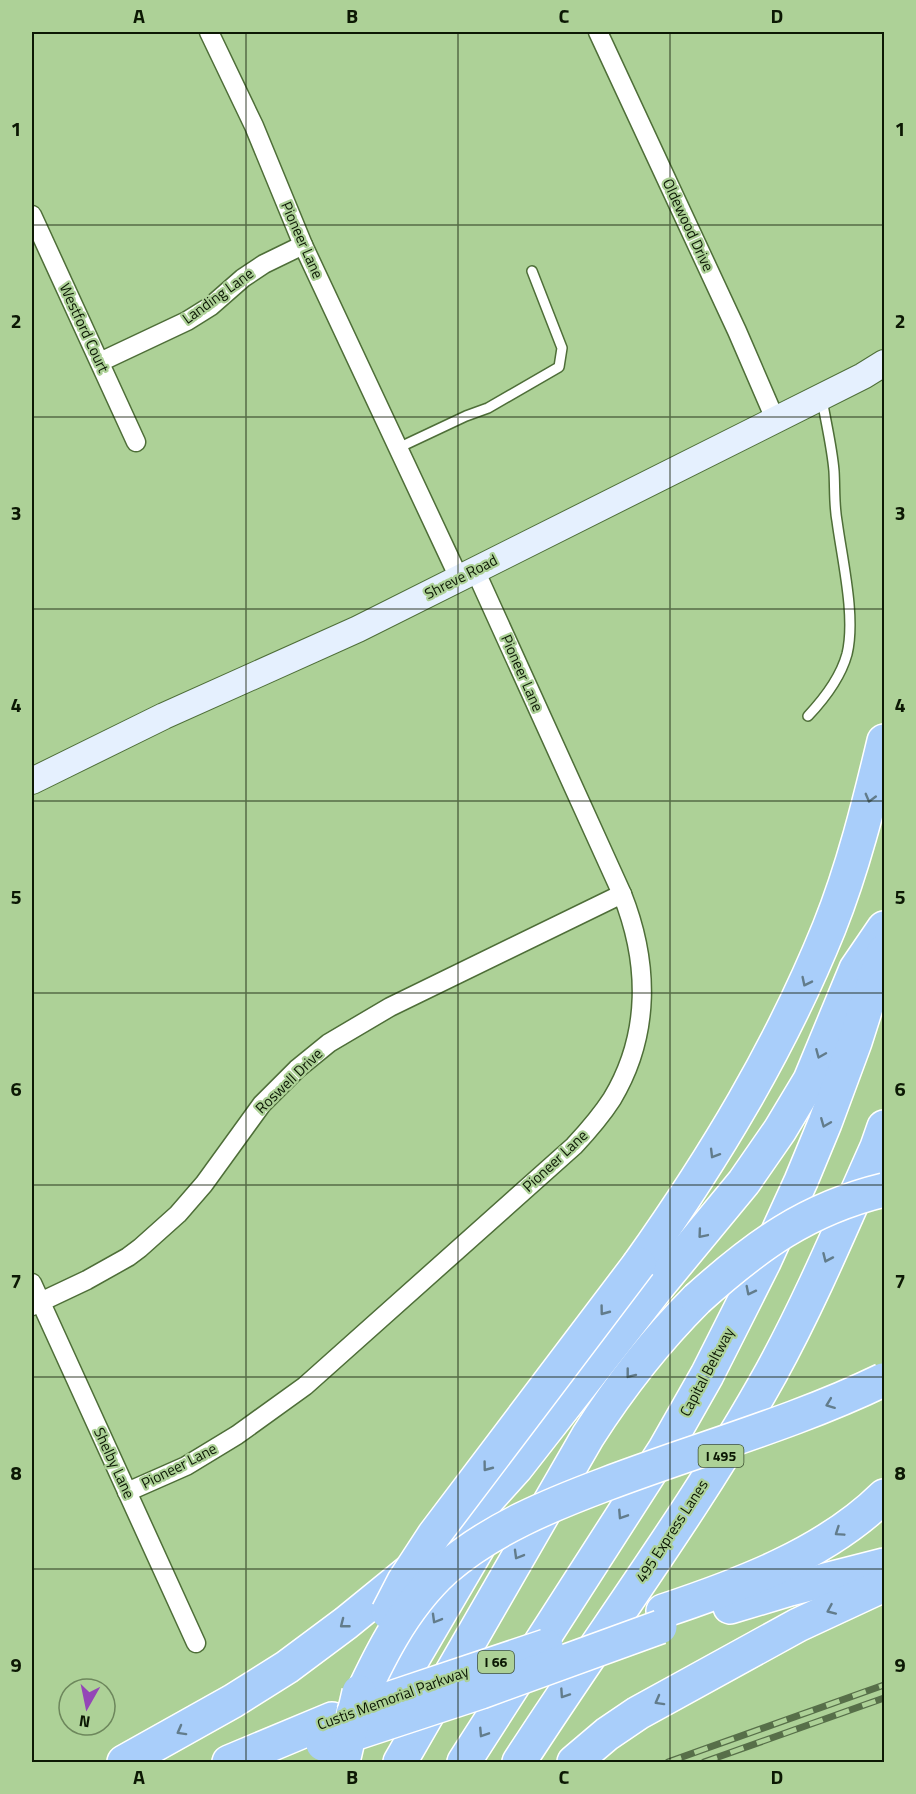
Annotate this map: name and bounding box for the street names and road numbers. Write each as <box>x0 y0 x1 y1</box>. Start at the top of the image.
street label: Oldewood Drive <box>657 175 720 275</box>
street label: Pioneer Lane <box>275 198 330 282</box>
street label: Landing Lane <box>177 262 258 329</box>
street label: Westford Court <box>54 279 115 377</box>
street label: Shreve Road <box>420 548 501 605</box>
street label: Pioneer Lane <box>495 631 550 715</box>
street label: Roswell Drive <box>250 1043 328 1119</box>
street label: Pioneer Lane <box>517 1124 593 1197</box>
street label: Capital Beltway <box>673 1323 740 1420</box>
street label: Shelby Lane <box>88 1424 141 1502</box>
street label: Pioneer Lane <box>137 1437 221 1494</box>
road number: I 495 <box>698 1445 744 1467</box>
street label: 495 Express Lanes <box>630 1475 714 1587</box>
road number: I 66 <box>478 1651 514 1673</box>
street label: Custis Memorial Parkway <box>314 1659 472 1736</box>

